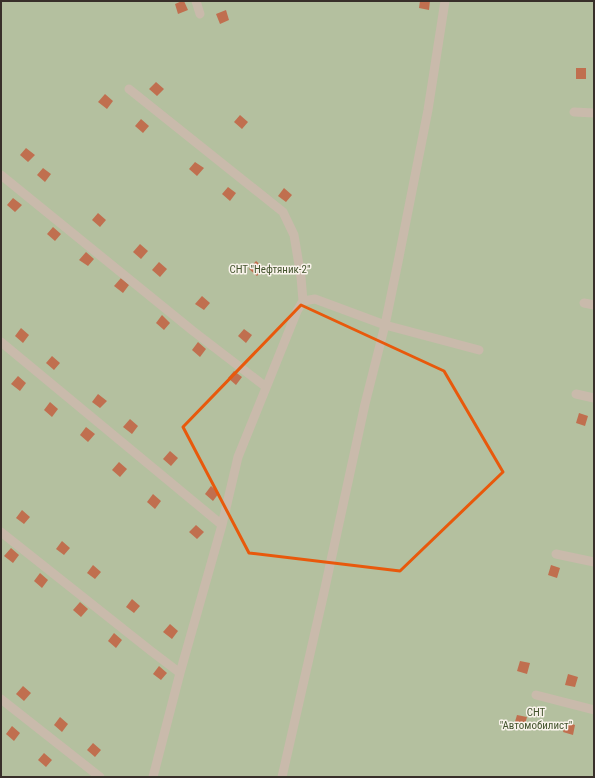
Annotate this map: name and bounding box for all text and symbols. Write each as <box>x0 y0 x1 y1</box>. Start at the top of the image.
park label: СНТ "Нефтяник-2" <box>229 263 311 276</box>
park label: СНТ "Автомобилист" <box>500 706 572 732</box>

